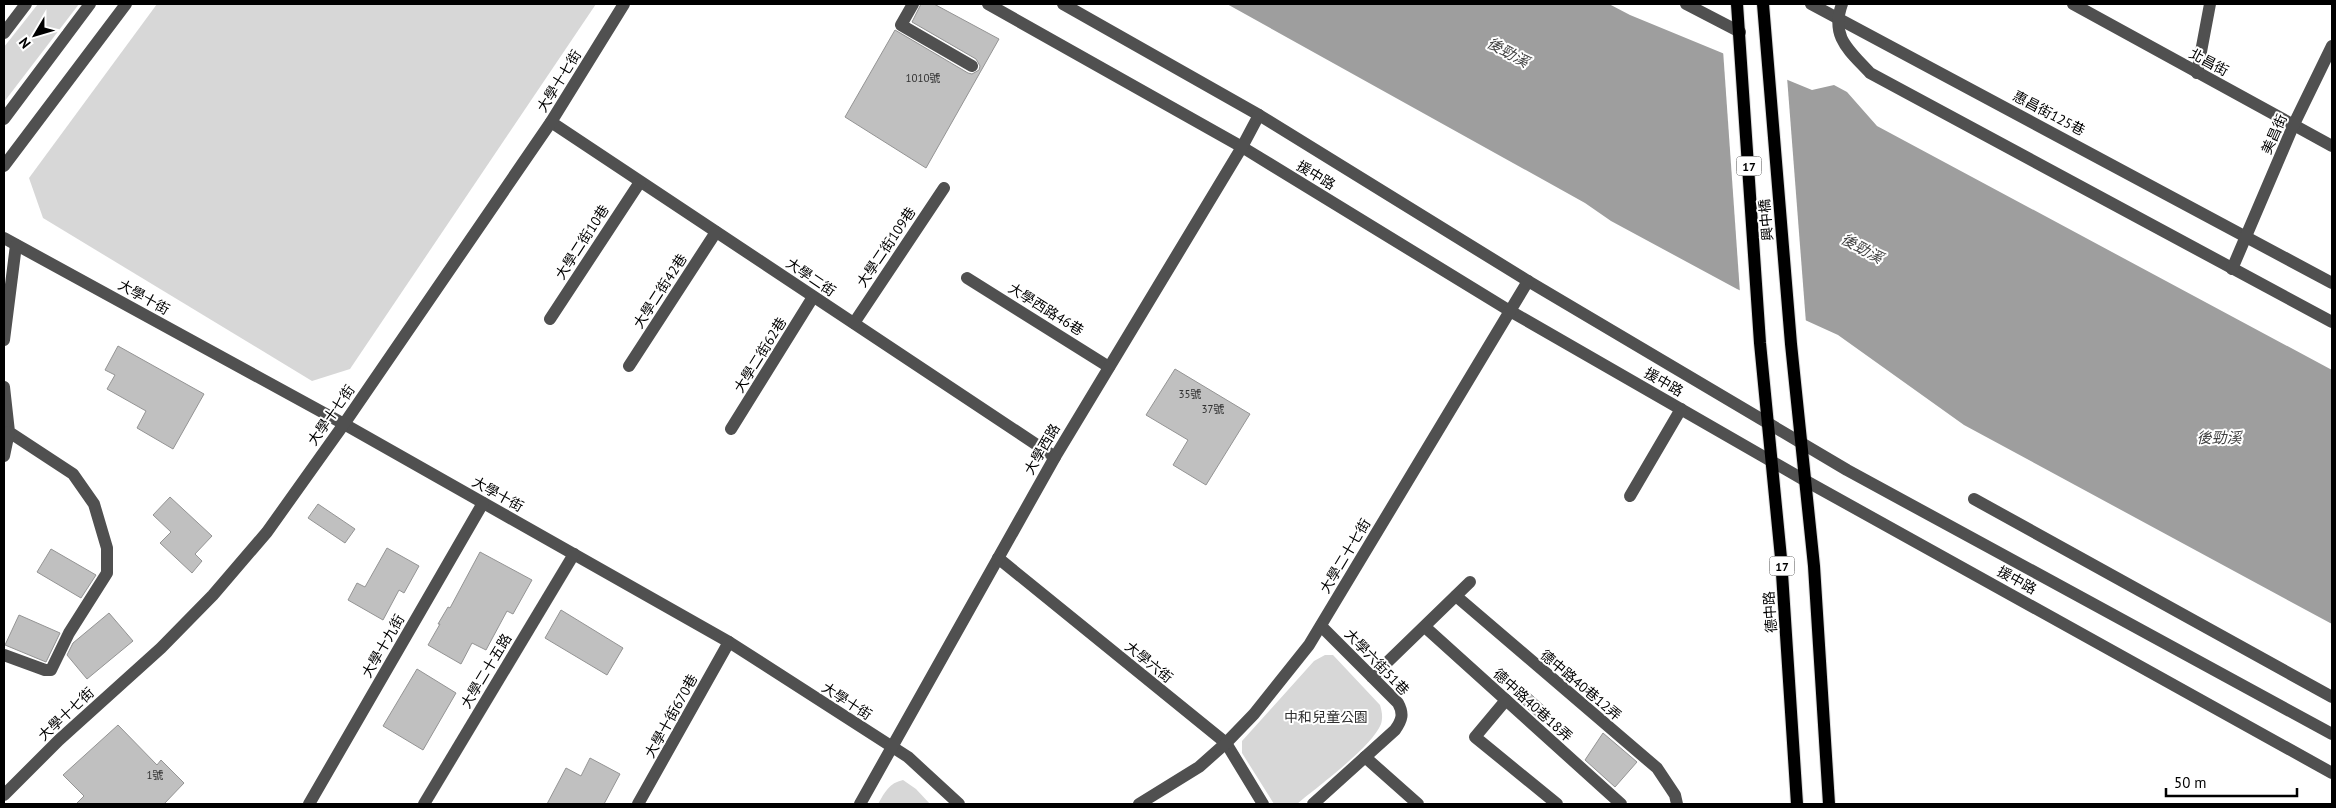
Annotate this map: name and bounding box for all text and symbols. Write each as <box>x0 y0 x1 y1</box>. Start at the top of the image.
north arrow <box>10 10 60 60</box>
water label: 後勁溪 <box>1484 33 1534 72</box>
text: N <box>15 34 35 52</box>
street label: 北昌街 <box>2186 44 2232 80</box>
street label: 大學十七街 <box>533 47 585 115</box>
house number: 1010號 <box>906 71 940 85</box>
street label: 惠昌街125巷 <box>2010 87 2088 139</box>
street label: 美昌街 <box>2257 111 2291 157</box>
street label: 援中路 <box>1293 156 1339 194</box>
road number: 17 <box>1736 157 1762 176</box>
street label: 興中橋 <box>1755 198 1777 242</box>
street label: 大學二街10巷 <box>551 201 613 283</box>
street label: 大學二街109巷 <box>853 203 919 291</box>
water label: 後勁溪 <box>1838 229 1888 268</box>
street label: 大學二街42巷 <box>629 250 691 332</box>
street label: 大學二街 <box>783 254 839 300</box>
street label: 大學十街 <box>115 276 173 318</box>
street label: 大學西路46巷 <box>1005 279 1087 339</box>
street label: 大學二街62巷 <box>730 314 790 396</box>
street label: 援中路 <box>1641 364 1687 400</box>
street label: 大學十七街 <box>304 381 358 449</box>
house number: 35號 <box>1179 387 1202 401</box>
house number: 37號 <box>1202 402 1225 416</box>
street label: 大學西路 <box>1020 420 1064 478</box>
water label: 後勁溪 <box>2196 428 2243 447</box>
street label: 大學十街 <box>469 473 527 515</box>
street label: 大學二十七街 <box>1316 515 1374 597</box>
road number: 17 <box>1770 556 1794 576</box>
street label: 援中路 <box>1994 562 2040 598</box>
street label: 德中路 <box>1760 590 1780 634</box>
street label: 大學十九街 <box>358 611 408 681</box>
street label: 大學六街51巷 <box>1341 625 1413 699</box>
street label: 大學二十五路 <box>457 630 515 712</box>
street label: 大學六街 <box>1122 637 1176 687</box>
street label: 德中路40巷12弄 <box>1537 646 1625 724</box>
street label: 德中路40巷18弄 <box>1490 665 1576 745</box>
street label: 大學十街670巷 <box>641 671 701 761</box>
street label: 大學十街 <box>819 678 875 724</box>
street label: 大學十七街 <box>34 684 98 744</box>
park label: 中和兒童公園 <box>1284 708 1368 726</box>
scale bar <box>2166 766 2297 798</box>
house number: 1號 <box>147 768 164 782</box>
text: 50 m <box>2174 773 2207 792</box>

